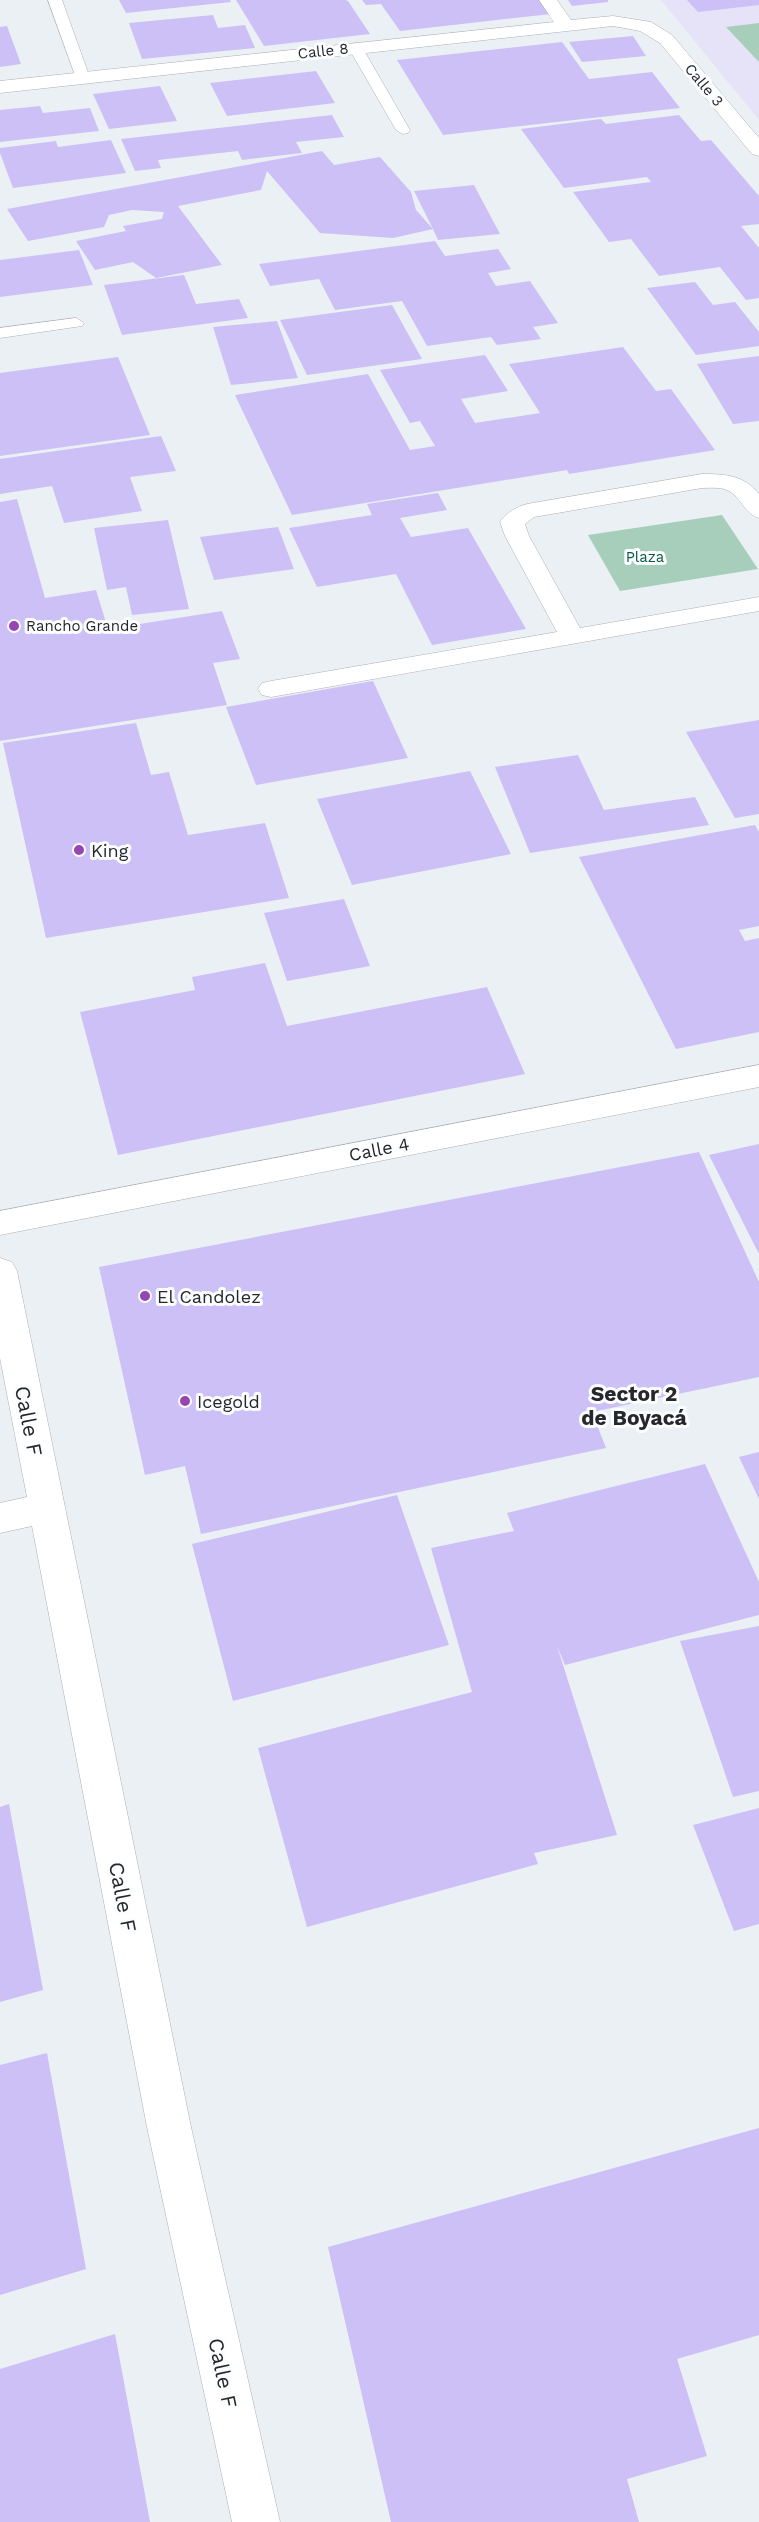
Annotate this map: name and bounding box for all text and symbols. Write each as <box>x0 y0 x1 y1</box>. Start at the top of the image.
street label: Calle 8 <box>297 39 349 63</box>
street label: Calle 3 <box>681 60 727 110</box>
park label: Plaza <box>626 548 665 566</box>
place label: Rancho Grande <box>26 617 138 635</box>
marker: Rancho Grande <box>7 619 21 633</box>
place label: King <box>91 840 129 861</box>
marker: King <box>72 843 86 857</box>
street label: Calle 4 <box>347 1133 411 1165</box>
place label: El Candolez <box>157 1286 261 1307</box>
marker: El Candolez <box>138 1289 152 1303</box>
district label: Sector 2 de Boyacá <box>581 1381 688 1430</box>
street label: Calle F <box>10 1384 48 1458</box>
place label: Icegold <box>197 1391 260 1412</box>
marker: Icegold <box>178 1394 192 1408</box>
street label: Calle F <box>104 1860 142 1934</box>
street label: Calle F <box>203 2336 243 2410</box>

